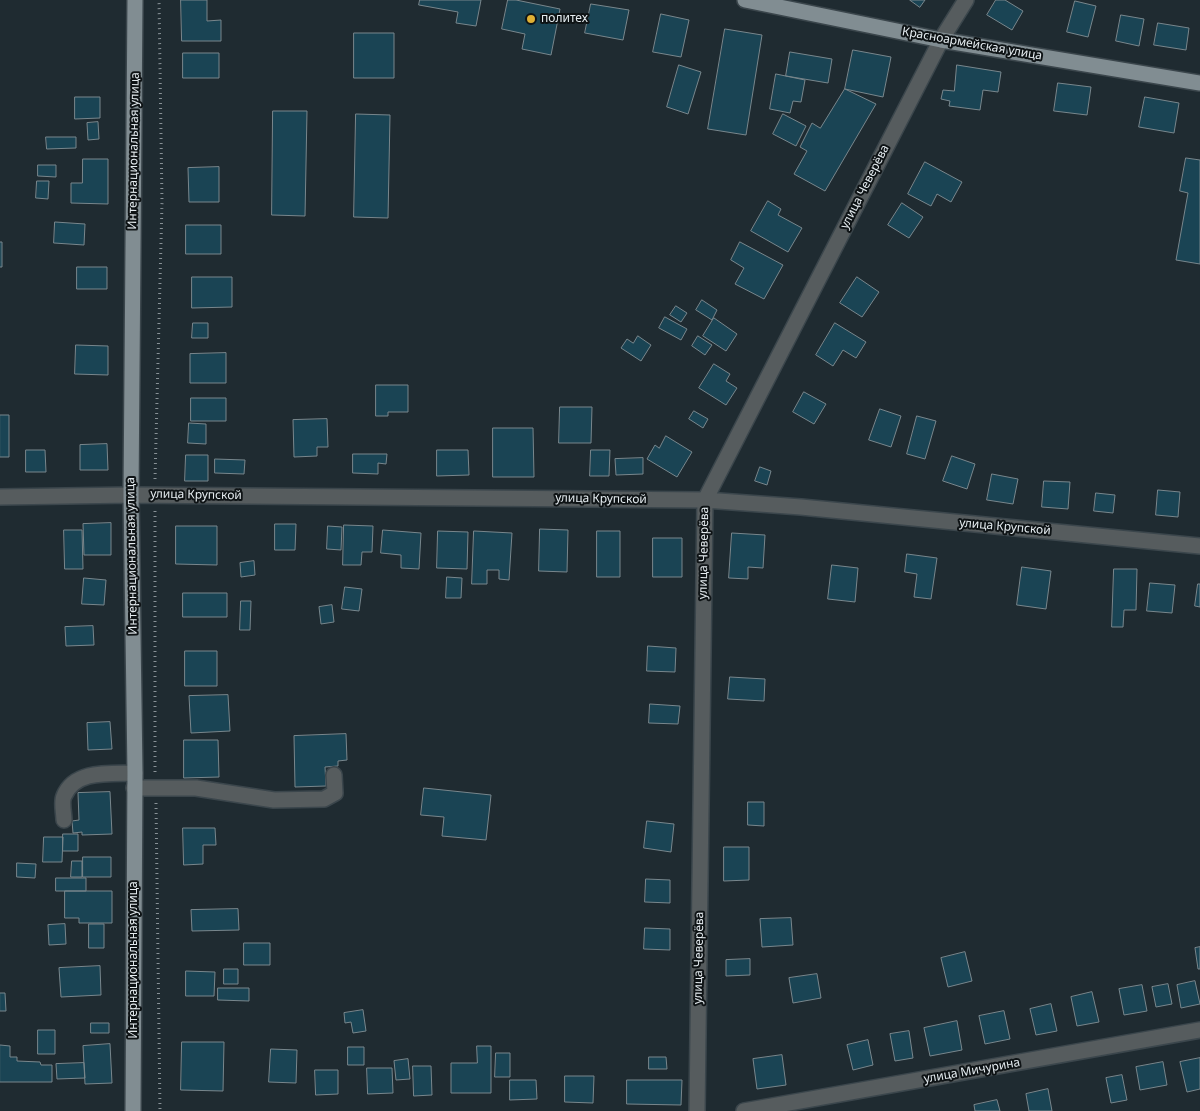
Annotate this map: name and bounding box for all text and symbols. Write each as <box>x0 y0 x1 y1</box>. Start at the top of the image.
place label: политех <box>541 12 588 26</box>
marker: политех <box>525 13 537 25</box>
street label: Красноармейская улица <box>901 25 1043 63</box>
street label: Интернациональная улица <box>125 72 143 230</box>
street label: улица Чеверёва <box>838 142 892 232</box>
street label: Интернациональная улица <box>123 477 141 635</box>
street label: улица Крупской <box>150 487 242 503</box>
street label: улица Крупской <box>555 491 647 507</box>
street label: улица Чеверёва <box>696 507 712 599</box>
street label: улица Крупской <box>959 516 1051 538</box>
street label: Интернациональная улица <box>127 881 141 1039</box>
street label: улица Чеверёва <box>691 912 707 1004</box>
street label: улица Мичурина <box>923 1055 1021 1087</box>

